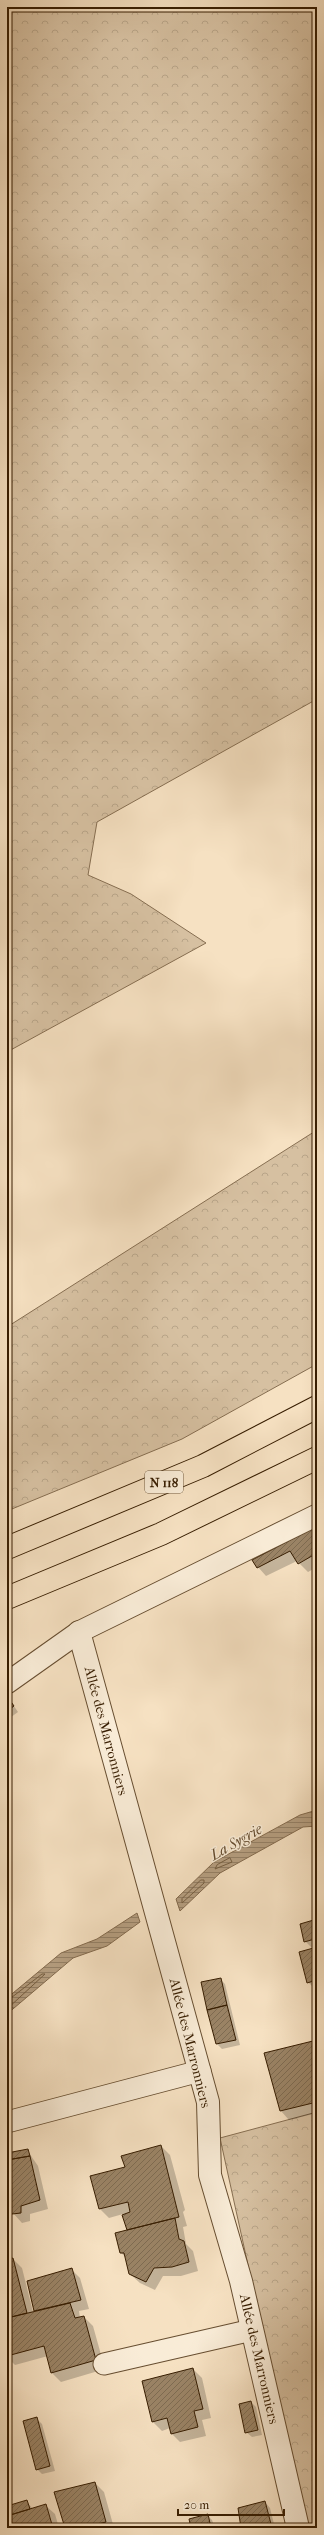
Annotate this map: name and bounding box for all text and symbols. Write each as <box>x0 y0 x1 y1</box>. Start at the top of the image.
road number: N 118 <box>145 1471 183 1493</box>
street label: Allée des Marronniers <box>80 1664 131 1797</box>
water label: La Sygrie <box>206 1819 266 1865</box>
street label: Allée des Marronniers <box>165 1976 214 2109</box>
street label: Allée des Marronniers <box>236 2291 282 2426</box>
scale bar <box>178 2491 284 2517</box>
text: 20 m <box>184 2498 209 2512</box>

